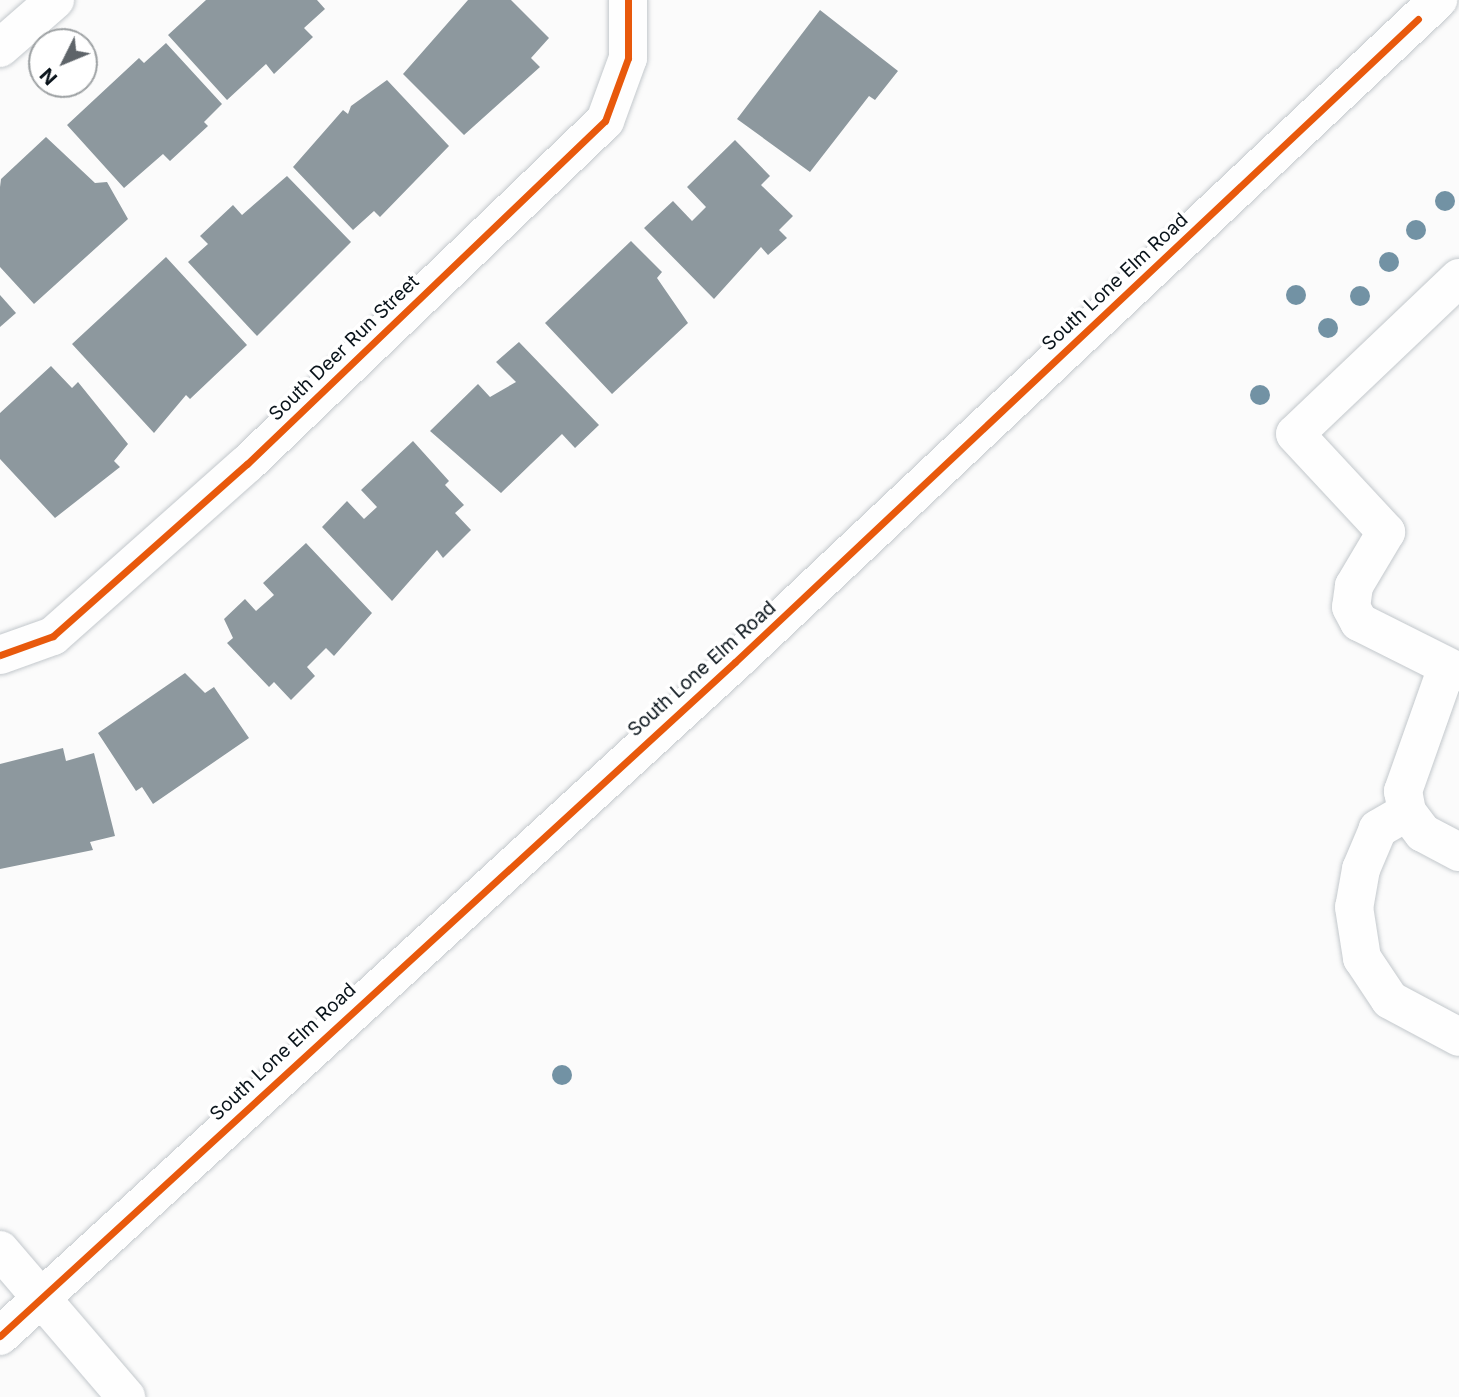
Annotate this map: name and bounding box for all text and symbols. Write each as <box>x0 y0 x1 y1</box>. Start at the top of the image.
north arrow <box>28 28 98 98</box>
text: N <box>35 63 62 89</box>
street label: South Lone Elm Road <box>1037 208 1193 356</box>
street label: South Deer Run Street <box>264 270 424 426</box>
street label: South Lone Elm Road <box>623 597 781 741</box>
street label: South Lone Elm Road <box>205 978 361 1126</box>

